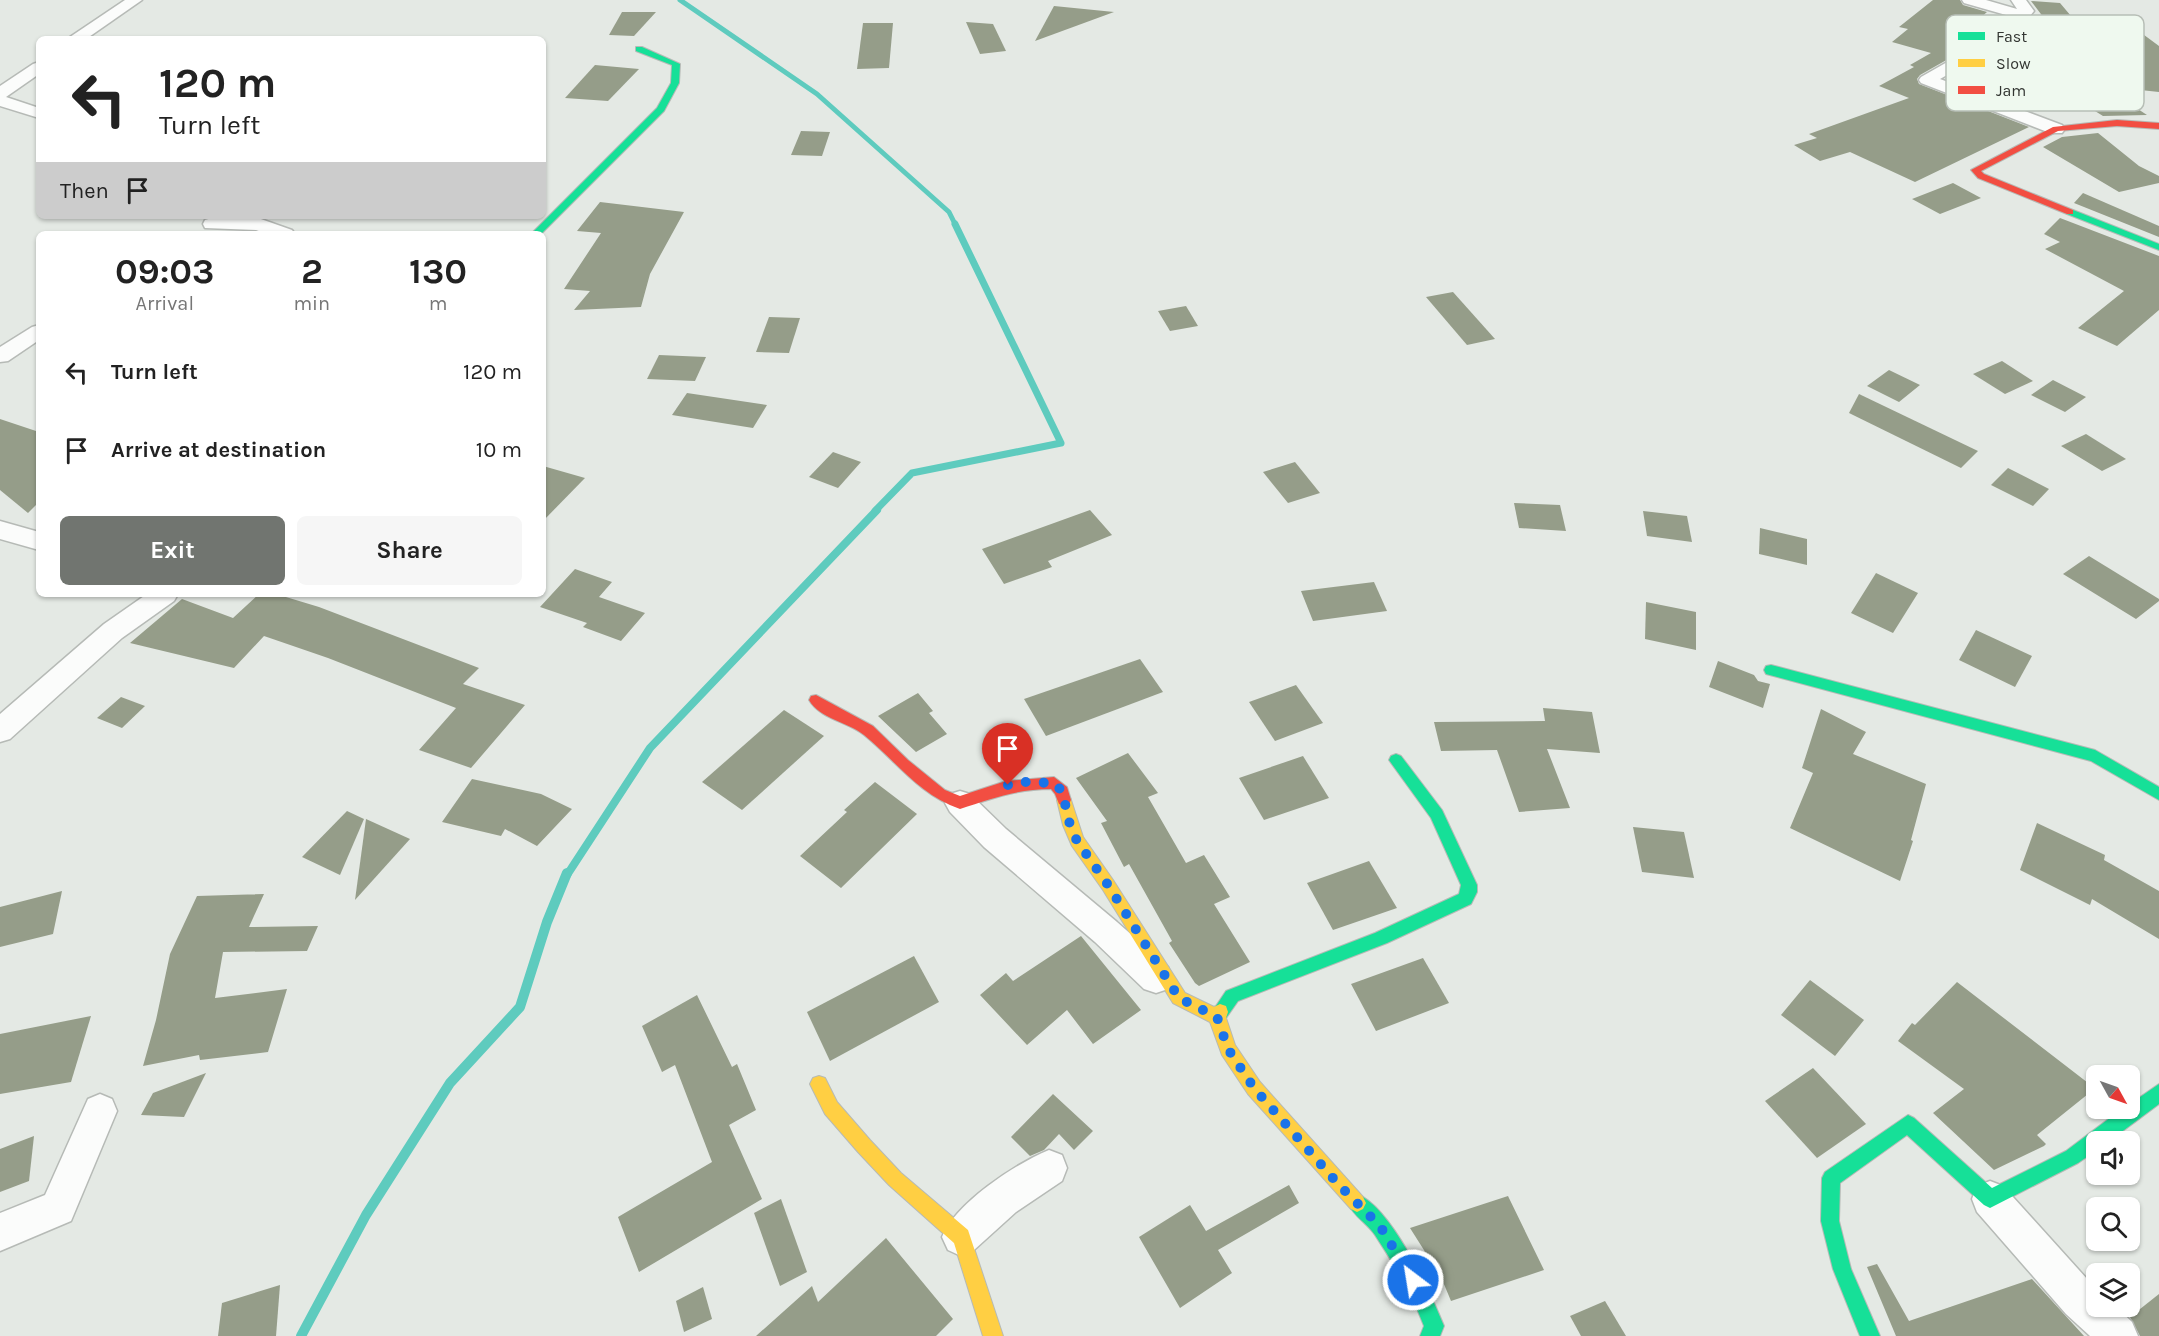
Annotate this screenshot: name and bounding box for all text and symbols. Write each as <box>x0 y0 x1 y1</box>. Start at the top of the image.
legend <box>1946 15 2144 111</box>
text: Fast <box>1996 27 2027 46</box>
text: Slow <box>1996 54 2031 73</box>
text: 120 m <box>159 58 276 108</box>
icon: left <box>60 60 138 138</box>
text: Jam <box>1996 81 2026 100</box>
text: Turn left <box>159 109 260 141</box>
icon: arrive <box>121 174 154 207</box>
text: Then <box>60 178 109 204</box>
text: 09:03 <box>115 250 215 292</box>
text: 2 <box>301 250 323 292</box>
text: 130 <box>409 250 467 292</box>
text: Arrival <box>135 292 194 315</box>
text: min <box>293 292 330 315</box>
text: m <box>429 292 447 315</box>
icon: left <box>60 356 93 389</box>
text: Turn left <box>111 359 198 385</box>
text: 120 m <box>463 359 522 385</box>
icon: arrive <box>60 434 93 467</box>
text: Arrive at destination <box>111 437 326 463</box>
text: 10 m <box>476 437 522 463</box>
button: Exit <box>60 516 285 585</box>
button: Share <box>297 516 522 585</box>
pin <box>982 723 1033 785</box>
icon: arrive <box>991 732 1024 765</box>
north arrow <box>2086 1065 2140 1119</box>
map controls <box>2086 1065 2140 1317</box>
button: sound <box>2086 1131 2140 1185</box>
button: search <box>2086 1197 2140 1251</box>
position arrow <box>1381 1248 1445 1312</box>
button: layers <box>2086 1263 2140 1317</box>

